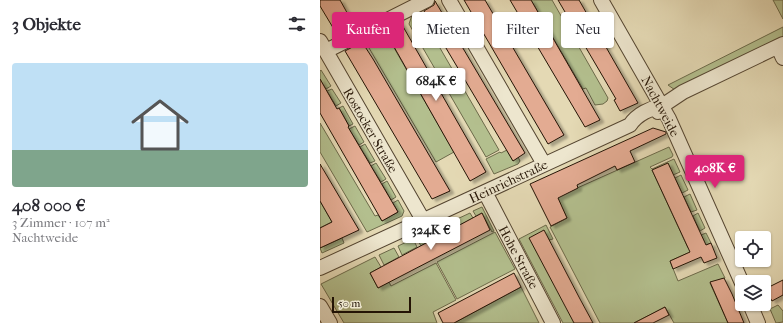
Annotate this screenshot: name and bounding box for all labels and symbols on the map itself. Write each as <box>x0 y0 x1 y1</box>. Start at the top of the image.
pin: 684K € <box>403 68 469 102</box>
street label: Nachtweide <box>638 73 683 139</box>
street label: Rostocker Straße <box>340 85 401 176</box>
pin: 408K € <box>682 155 748 189</box>
street label: Heinrichstraße <box>467 157 550 206</box>
pin: 324K € <box>398 217 464 251</box>
street label: Hohe Straße <box>496 223 542 292</box>
scale bar <box>332 295 411 314</box>

